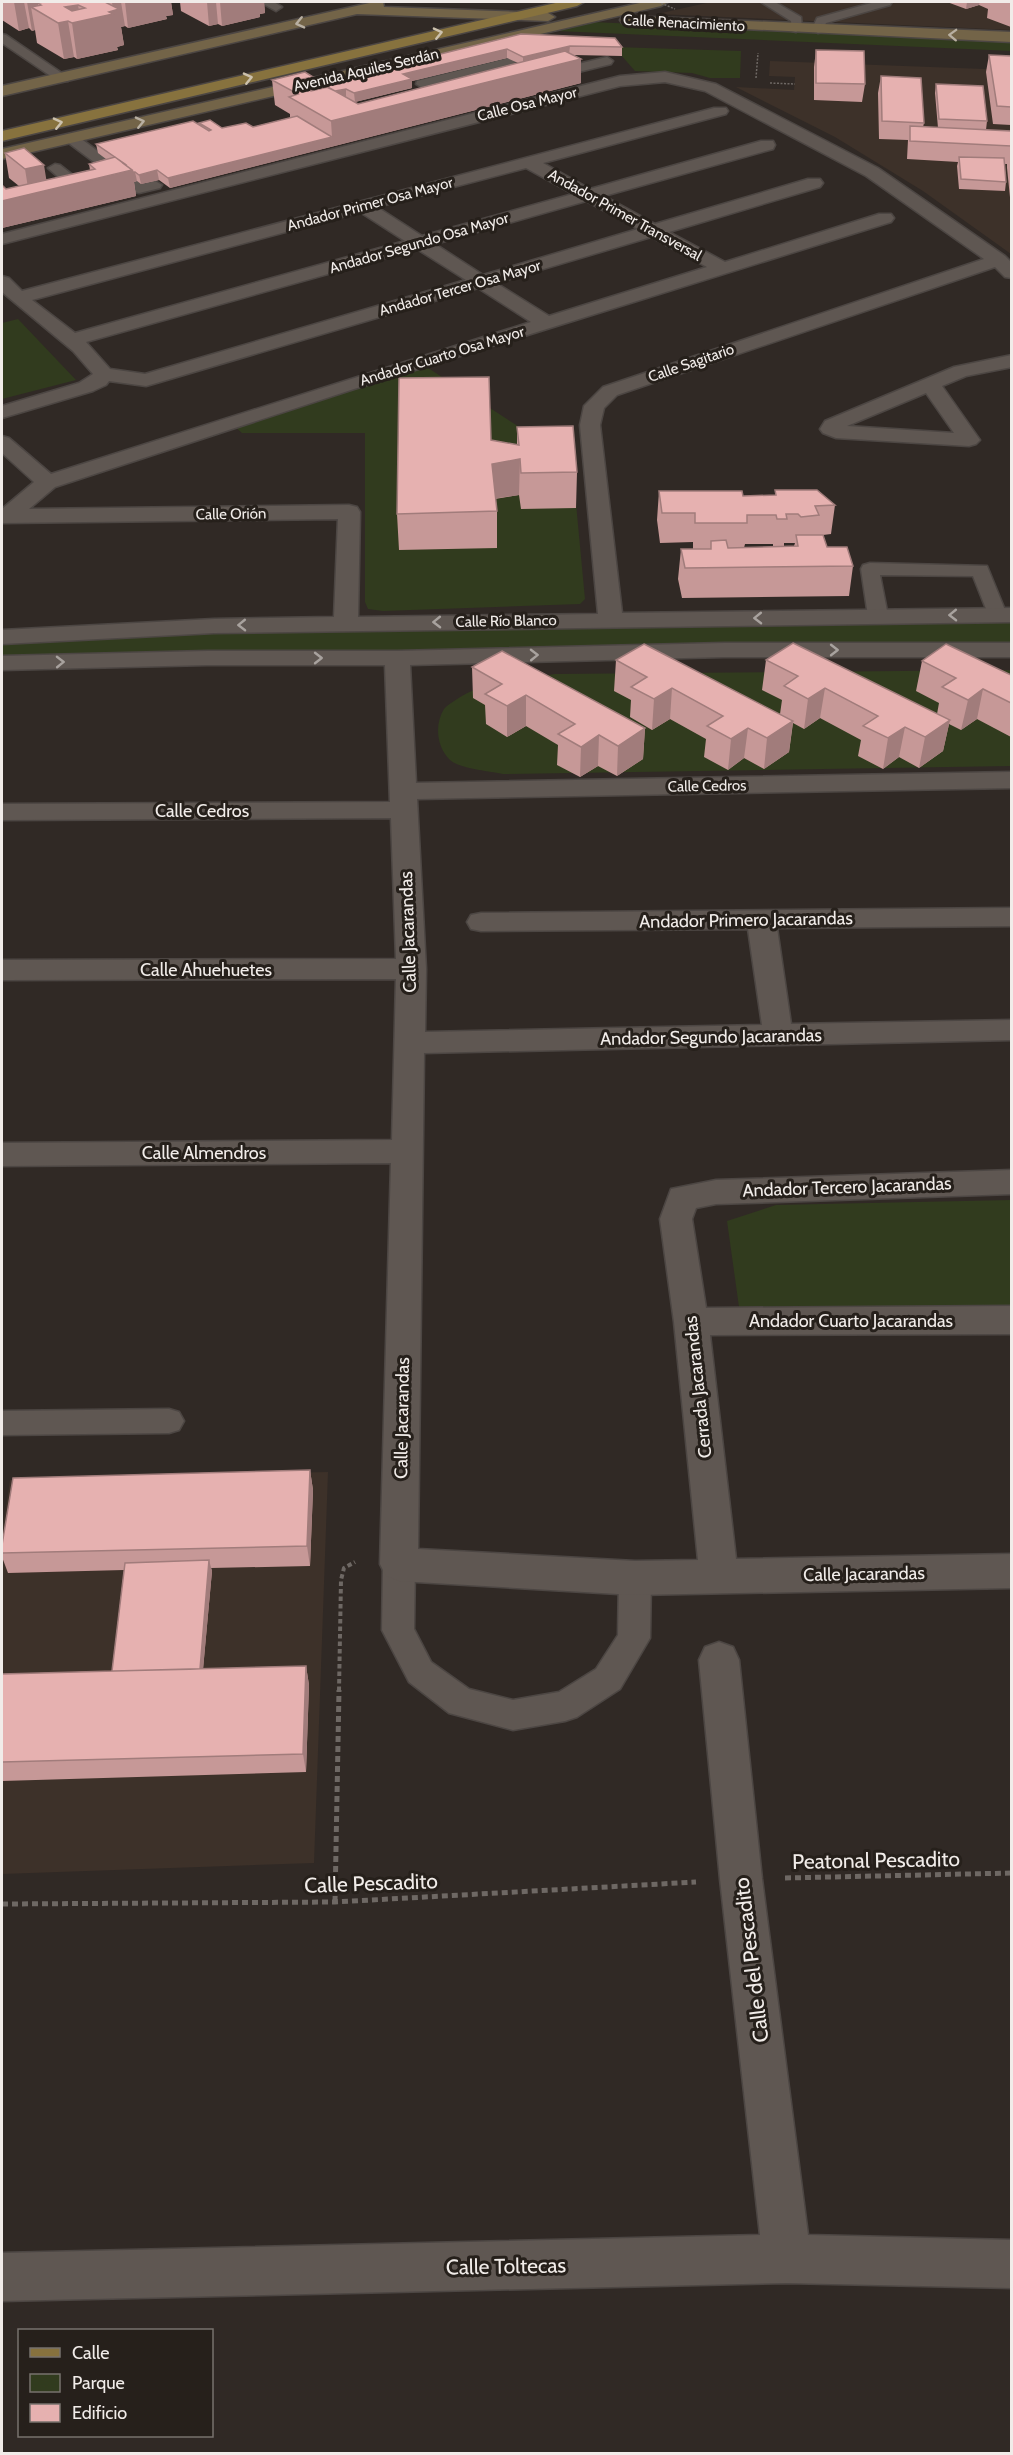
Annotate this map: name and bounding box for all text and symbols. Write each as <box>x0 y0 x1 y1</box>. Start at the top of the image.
street label: Calle Renacimiento <box>623 11 745 35</box>
one-way arrow <box>295 16 305 29</box>
one-way arrow <box>433 28 443 41</box>
one-way arrow <box>949 28 958 41</box>
street label: Avenida Aquiles Serdán <box>292 45 440 95</box>
one-way arrow <box>243 72 253 85</box>
street label: Calle Osa Mayor <box>475 83 579 125</box>
one-way arrow <box>135 116 145 129</box>
one-way arrow <box>53 117 63 130</box>
street label: Andador Primer Transversal <box>545 165 705 265</box>
street label: Andador Primer Osa Mayor <box>285 173 455 235</box>
street label: Andador Segundo Osa Mayor <box>327 209 511 277</box>
street label: Andador Tercer Osa Mayor <box>377 256 543 320</box>
street label: Andador Cuarto Osa Mayor <box>358 322 527 390</box>
street label: Calle Sagitario <box>646 340 736 386</box>
street label: Calle Orión <box>196 504 266 524</box>
one-way arrow <box>949 609 958 622</box>
street label: Calle Río Blanco <box>455 611 557 631</box>
one-way arrow <box>754 611 763 624</box>
one-way arrow <box>433 616 442 628</box>
one-way arrow <box>238 619 247 632</box>
one-way arrow <box>829 644 838 656</box>
one-way arrow <box>529 649 538 661</box>
one-way arrow <box>313 652 322 664</box>
one-way arrow <box>55 655 64 668</box>
street label: Calle Cedros <box>668 776 746 796</box>
street label: Calle Cedros <box>155 800 249 822</box>
street label: Calle Jacarandas <box>395 871 421 993</box>
street label: Andador Primero Jacarandas <box>639 907 853 933</box>
street label: Calle Ahuehuetes <box>140 959 272 981</box>
street label: Andador Segundo Jacarandas <box>600 1024 822 1050</box>
street label: Calle Almendros <box>142 1142 266 1164</box>
street label: Andador Tercero Jacarandas <box>742 1172 952 1202</box>
street label: Andador Cuarto Jacarandas <box>749 1310 953 1332</box>
street label: Cerrada Jacarandas <box>680 1315 716 1459</box>
street label: Calle Jacarandas <box>390 1357 414 1479</box>
street label: Calle Jacarandas <box>803 1562 925 1586</box>
street label: Peatonal Pescadito <box>792 1846 960 1874</box>
street label: Calle Pescadito <box>304 1868 438 1898</box>
street label: Calle del Pescadito <box>728 1876 774 2044</box>
street label: Calle Toltecas <box>446 2252 567 2280</box>
legend <box>18 2329 213 2437</box>
text: Calle <box>72 2342 109 2364</box>
text: Parque <box>72 2372 125 2394</box>
text: Edificio <box>72 2402 127 2424</box>

